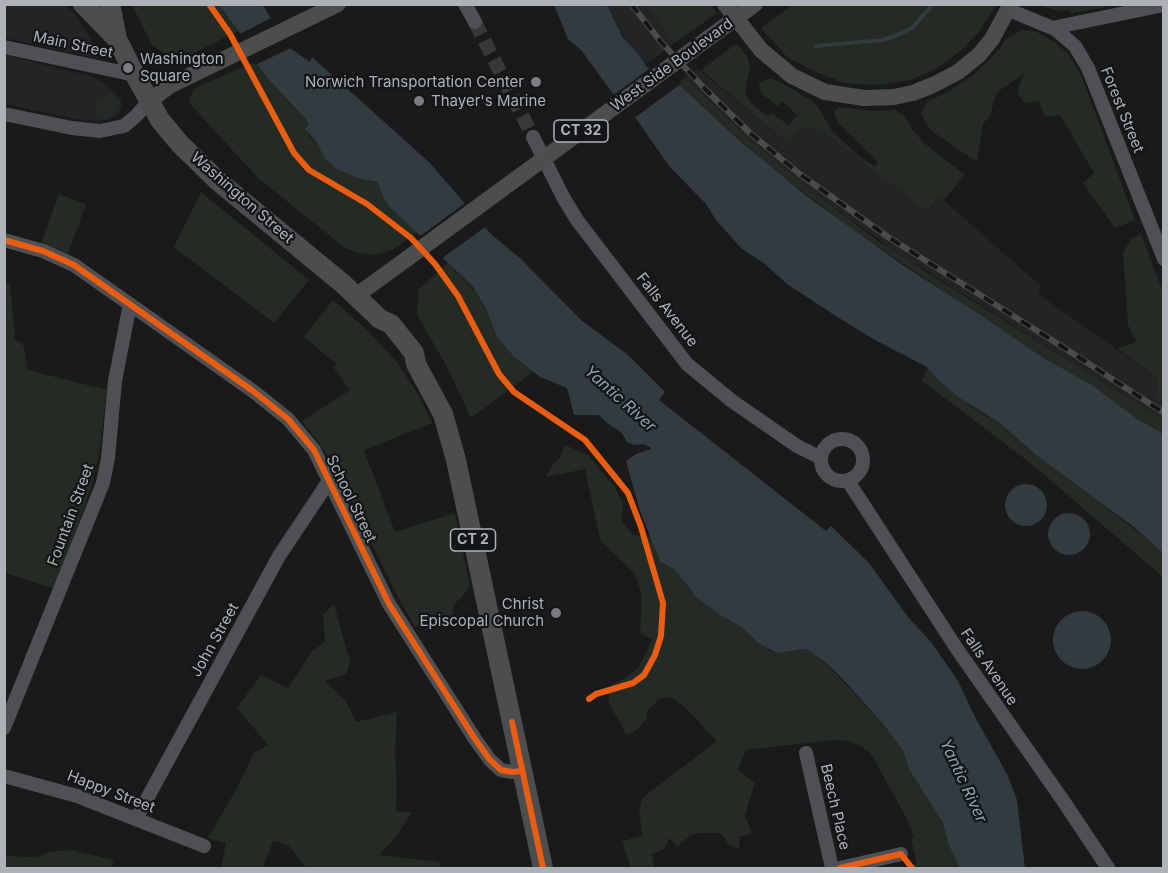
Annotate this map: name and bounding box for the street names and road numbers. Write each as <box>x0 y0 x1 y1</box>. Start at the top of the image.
street label: West Side Boulevard <box>608 15 736 115</box>
street label: Main Street <box>32 28 114 62</box>
street label: Forest Street <box>1097 65 1147 155</box>
road number: CT 32 <box>554 120 608 142</box>
street label: Washington Street <box>187 149 297 247</box>
street label: Falls Avenue <box>633 269 701 351</box>
street label: School Street <box>322 452 380 546</box>
street label: Fountain Street <box>44 461 98 569</box>
road number: CT 2 <box>450 529 496 551</box>
street label: John Street <box>187 600 243 680</box>
street label: Falls Avenue <box>957 625 1021 709</box>
street label: Beech Place <box>816 762 854 852</box>
street label: Happy Street <box>65 767 157 817</box>

